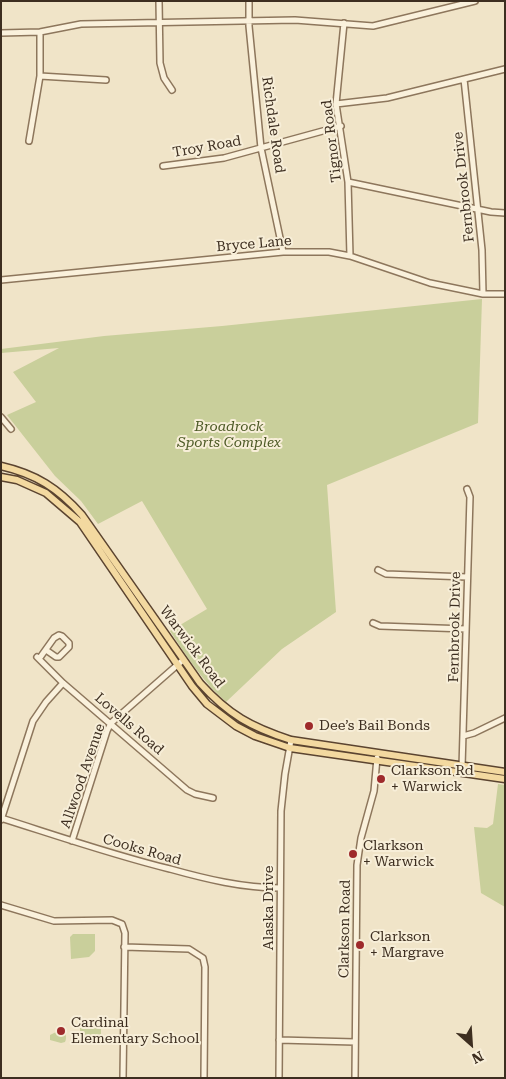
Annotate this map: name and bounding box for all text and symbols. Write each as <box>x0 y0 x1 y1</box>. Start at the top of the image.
street label: Richdale Road <box>258 76 288 174</box>
street label: Tignor Road <box>319 99 345 183</box>
street label: Fernbrook Drive <box>450 131 478 243</box>
street label: Troy Road <box>171 133 243 161</box>
street label: Bryce Lane <box>216 232 292 256</box>
park label: Broadrock Sports Complex <box>177 419 281 452</box>
street label: Fernbrook Drive <box>446 571 464 683</box>
street label: Warwick Road <box>156 603 228 691</box>
street label: Lovells Road <box>91 690 167 758</box>
place label: Dee’s Bail Bonds <box>319 718 430 734</box>
marker: Dee’s Bail Bonds <box>303 720 315 732</box>
street label: Allwood Avenue <box>57 721 109 831</box>
place label: Clarkson Rd + Warwick <box>391 763 474 796</box>
marker: Clarkson Rd + Warwick <box>375 773 387 785</box>
street label: Cooks Road <box>101 831 183 869</box>
place label: Clarkson + Warwick <box>363 838 434 870</box>
marker: Clarkson + Warwick <box>347 848 359 860</box>
street label: Alaska Drive <box>261 866 277 950</box>
street label: Clarkson Road <box>336 880 354 978</box>
place label: Clarkson + Margrave <box>370 929 444 962</box>
marker: Clarkson + Margrave <box>354 939 366 951</box>
place label: Cardinal Elementary School <box>71 1015 199 1048</box>
north arrow <box>446 1019 496 1069</box>
marker: Cardinal Elementary School <box>55 1025 67 1037</box>
text: N <box>469 1048 486 1067</box>

